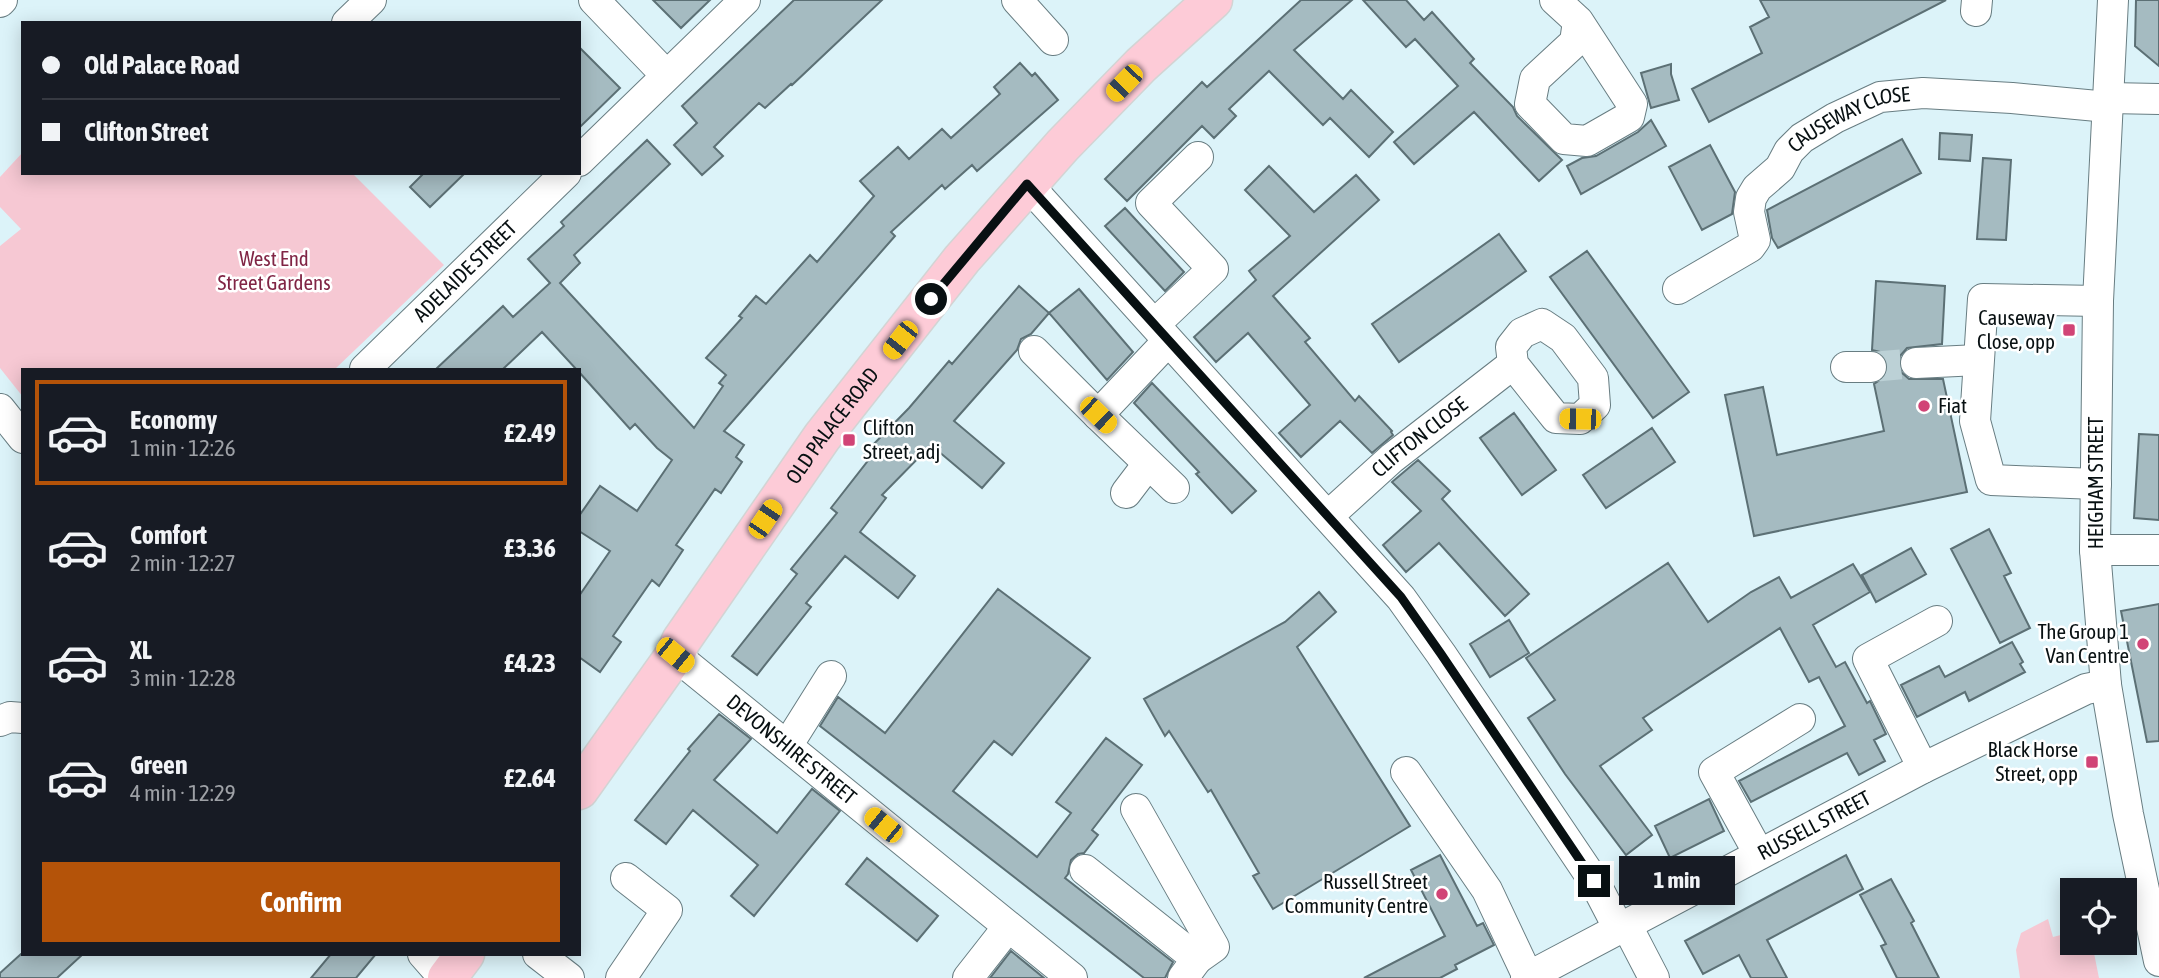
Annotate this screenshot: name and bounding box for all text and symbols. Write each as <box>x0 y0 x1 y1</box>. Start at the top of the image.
text: Old Palace Road <box>84 50 240 80</box>
car <box>1102 61 1147 105</box>
street label: CAUSEWAY CLOSE <box>1782 81 1911 157</box>
text: Clifton Street <box>84 117 208 147</box>
street label: ADELAIDE STREET <box>408 215 521 326</box>
park label: West End Street Gardens <box>217 246 331 294</box>
route start <box>915 283 947 315</box>
place label: Causeway Close, opp <box>1977 305 2055 353</box>
car <box>879 317 922 363</box>
marker: Causeway Close, opp <box>2061 322 2077 338</box>
street label: OLD PALACE ROAD <box>780 362 883 488</box>
street label: CLIFTON CLOSE <box>1366 391 1472 482</box>
car <box>1076 393 1121 437</box>
place label: Fiat <box>1938 393 1967 417</box>
marker: Fiat <box>1916 398 1932 414</box>
icon: car <box>46 401 109 464</box>
text: Economy <box>130 405 217 435</box>
car <box>1559 408 1602 430</box>
place label: Clifton Street, adj <box>863 415 940 463</box>
street label: HEIGHAM STREET <box>2083 417 2107 549</box>
text: £2.49 <box>504 418 556 448</box>
marker: Clifton Street, adj <box>841 432 857 448</box>
text: 1 min · 12:26 <box>130 435 236 461</box>
car <box>745 496 786 542</box>
icon: car <box>46 516 109 579</box>
text: Comfort <box>130 520 207 550</box>
text: £3.36 <box>504 533 556 563</box>
text: 2 min · 12:27 <box>130 550 236 576</box>
place label: The Group 1 Van Centre <box>2038 619 2129 667</box>
icon: car <box>46 631 109 694</box>
car <box>653 634 698 676</box>
text: XL <box>130 635 152 665</box>
marker: The Group 1 Van Centre <box>2135 636 2151 652</box>
text: £4.23 <box>504 648 556 678</box>
text: 3 min · 12:28 <box>130 665 236 691</box>
street label: DEVONSHIRE STREET <box>722 689 862 809</box>
place label: Black Horse Street, opp <box>1988 737 2078 785</box>
icon: car <box>46 746 109 809</box>
text: Green <box>130 750 188 780</box>
marker: Black Horse Street, opp <box>2084 754 2100 770</box>
text: £2.64 <box>504 763 556 793</box>
text: 4 min · 12:29 <box>130 780 236 806</box>
street label: RUSSELL STREET <box>1753 785 1874 864</box>
car <box>861 804 906 846</box>
callout: 1 min <box>1618 856 1734 906</box>
button: Confirm <box>42 862 560 942</box>
route end <box>1578 865 1610 897</box>
text: 1 min <box>1654 867 1700 893</box>
place label: Russell Street Community Centre <box>1285 869 1428 917</box>
map controls <box>2060 878 2137 955</box>
button: locate <box>2060 878 2137 955</box>
marker: Russell Street Community Centre <box>1434 886 1450 902</box>

